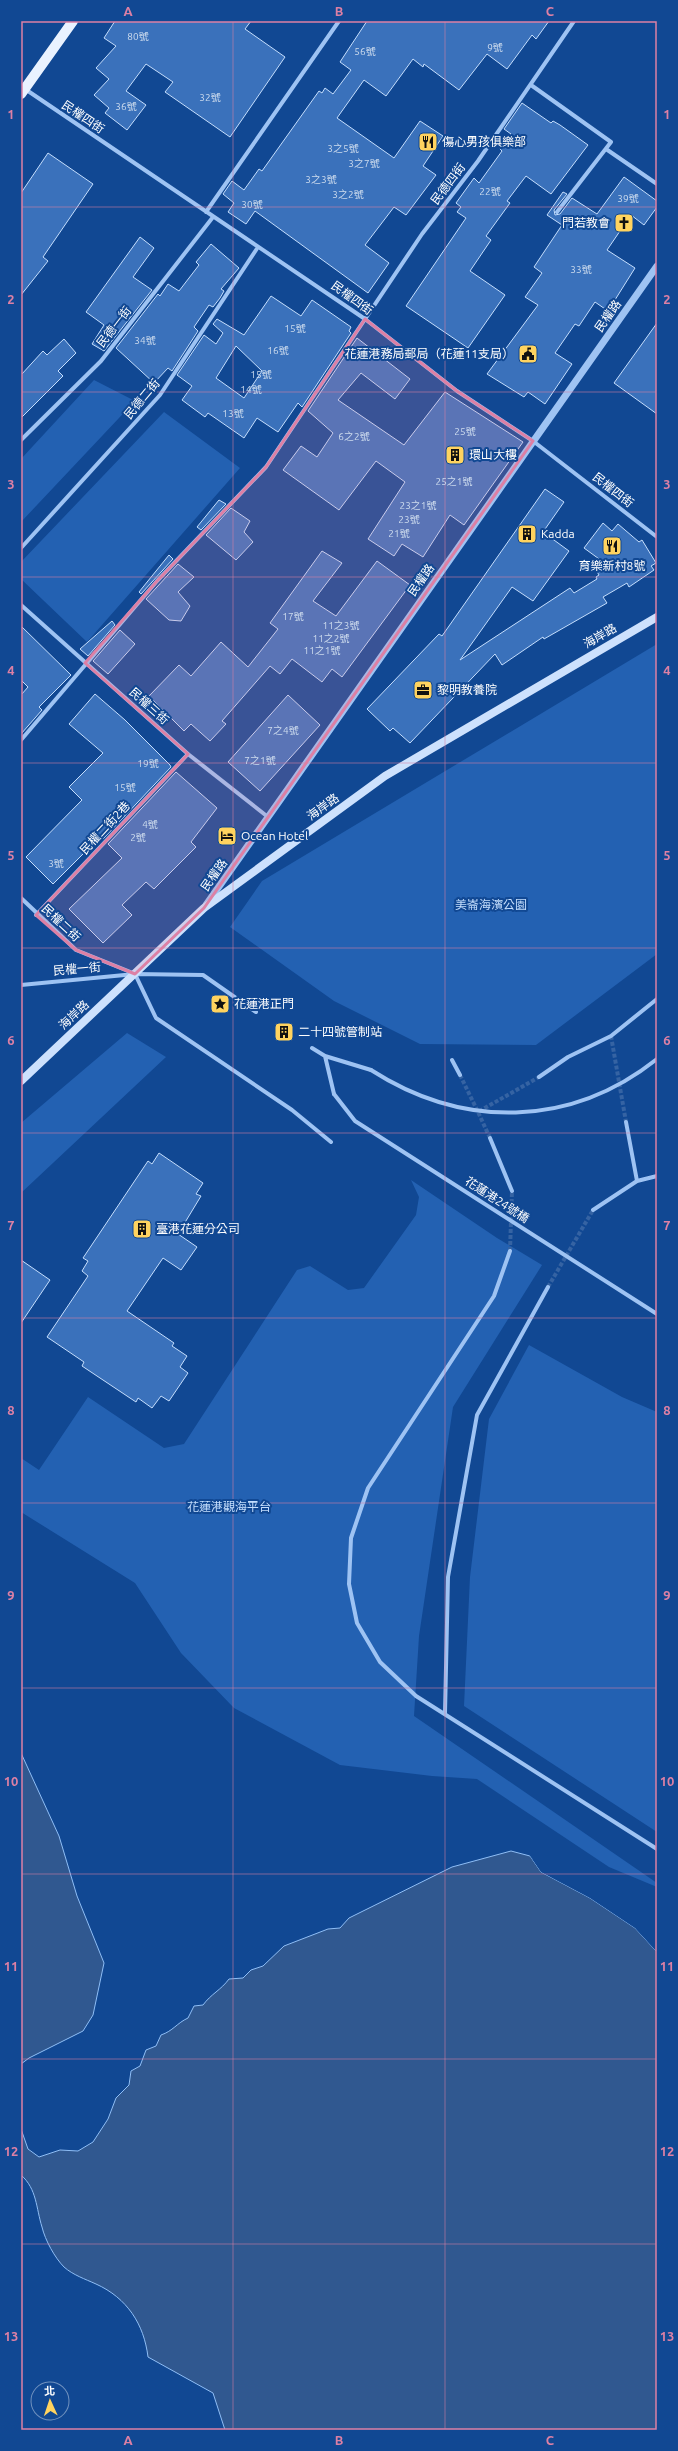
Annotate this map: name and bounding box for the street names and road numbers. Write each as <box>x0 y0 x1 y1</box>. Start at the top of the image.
street label: 民權四街 <box>60 98 107 135</box>
street label: 民德四街 <box>428 161 467 207</box>
street label: 民權四街 <box>329 278 376 317</box>
street label: 民權路 <box>592 297 623 334</box>
street label: 民德一街 <box>94 304 134 350</box>
street label: 民德二街 <box>121 376 162 421</box>
street label: 民權四街 <box>590 470 636 510</box>
street label: 民權路 <box>405 561 436 598</box>
street label: 海岸路 <box>581 621 619 650</box>
street label: 民權三街 <box>127 685 172 727</box>
street label: 海岸路 <box>304 791 341 822</box>
street label: 民權二街2巷 <box>77 799 132 857</box>
street label: 民權路 <box>198 856 229 893</box>
street label: 民權二街 <box>39 902 83 944</box>
street label: 民權一街 <box>52 960 101 977</box>
street label: 海岸路 <box>56 998 91 1032</box>
street label: 花蓮港24號橋 <box>463 1174 532 1225</box>

